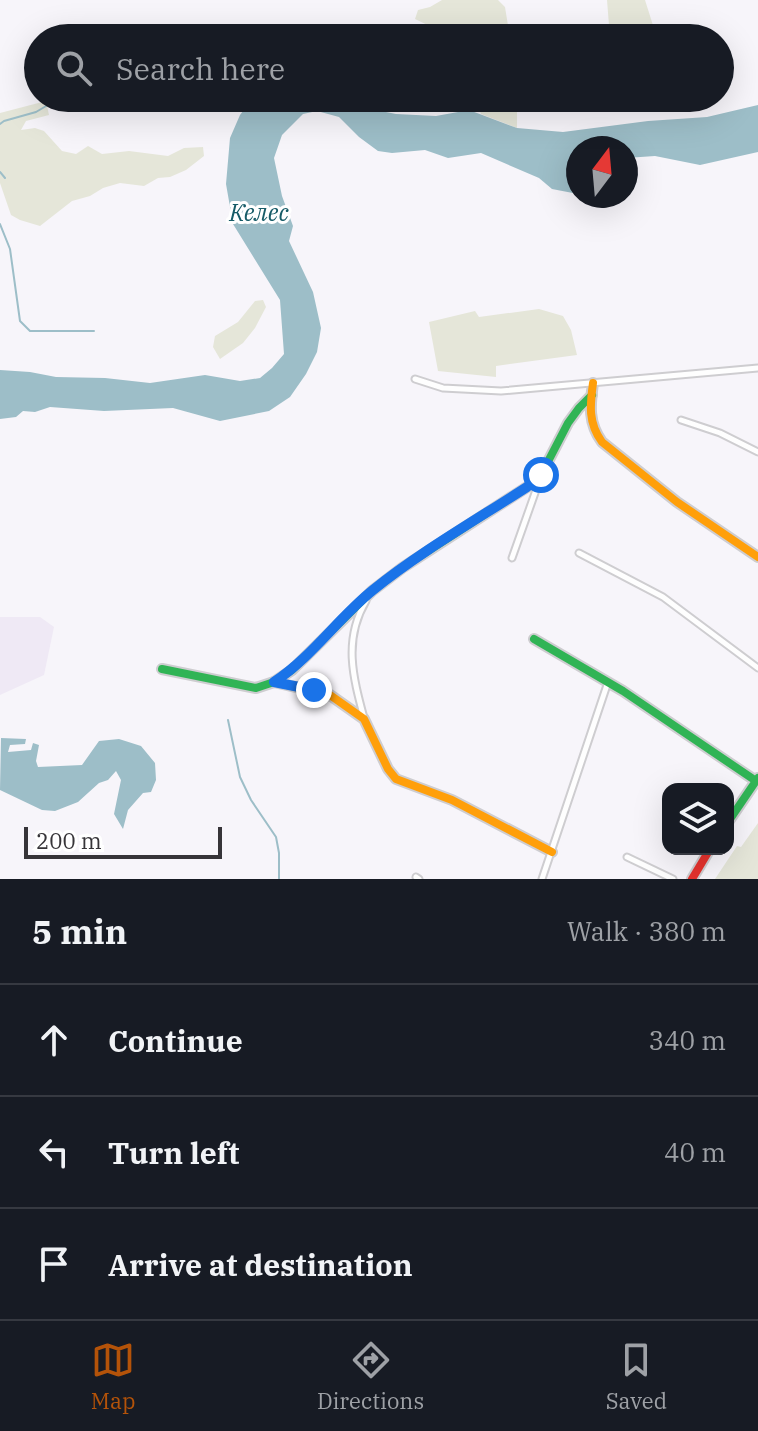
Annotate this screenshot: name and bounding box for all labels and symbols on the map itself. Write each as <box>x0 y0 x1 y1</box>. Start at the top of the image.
north arrow <box>566 136 638 208</box>
water label: Келес <box>228 196 289 228</box>
route start <box>523 457 559 493</box>
route end <box>296 672 332 708</box>
scale bar <box>24 823 222 859</box>

